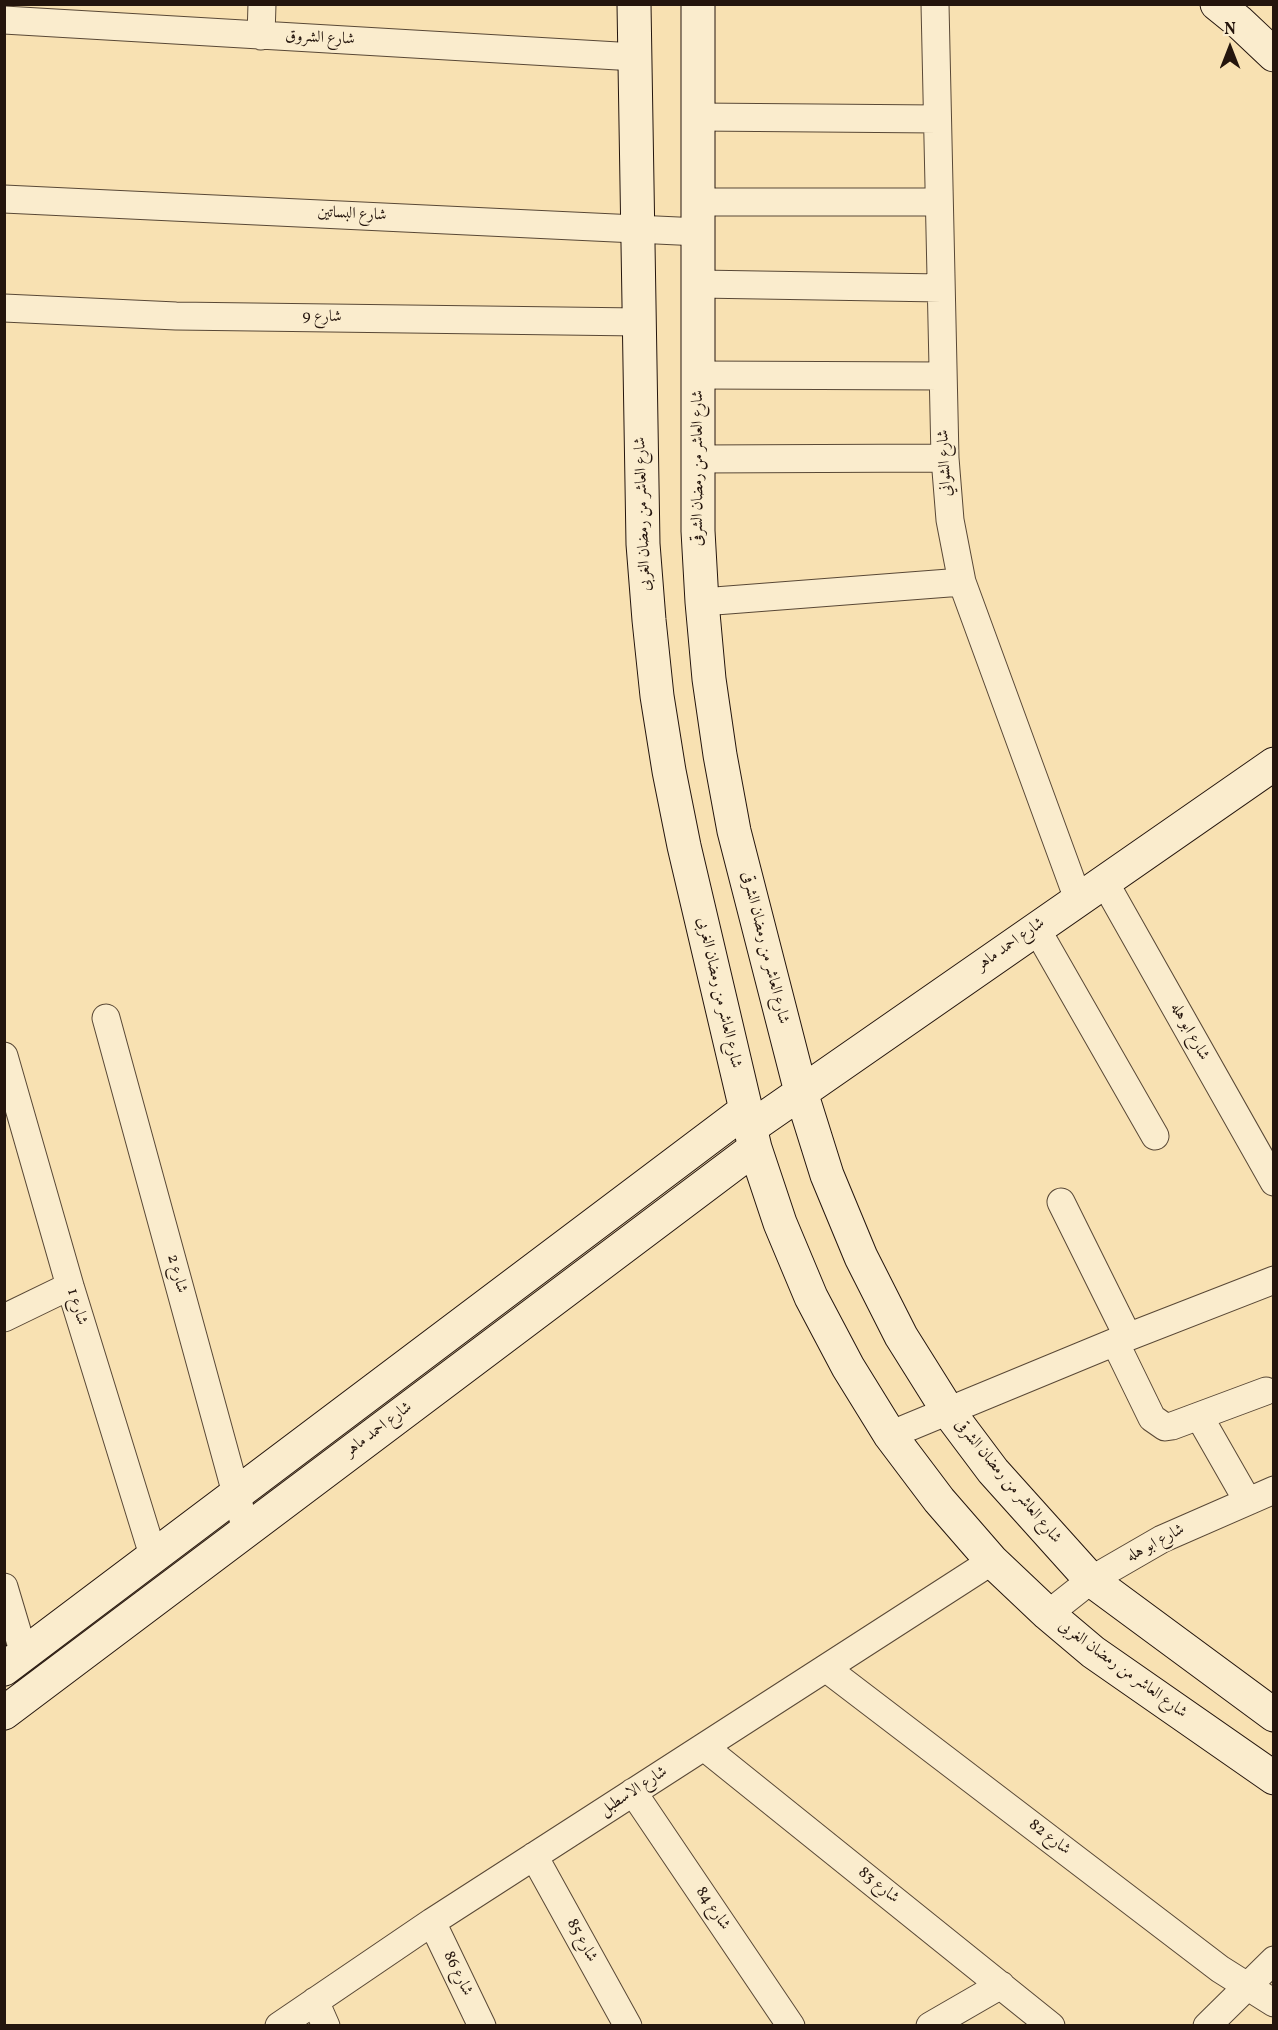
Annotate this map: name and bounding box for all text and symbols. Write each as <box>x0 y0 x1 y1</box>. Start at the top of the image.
north arrow <box>1200 18 1260 78</box>
text: N <box>1224 19 1236 41</box>
street label: شارع الشروق <box>285 28 355 50</box>
street label: شارع البساتين <box>317 204 387 226</box>
street label: شارع 9 <box>302 308 342 328</box>
street label: شارع العاشر من رمضان الشرقى <box>689 390 709 546</box>
street label: شارع الشواني <box>935 429 957 497</box>
street label: شارع العاشر من رمضان الغربى <box>632 436 656 592</box>
street label: شارع العاشر من رمضان الشرقى <box>736 870 792 1026</box>
street label: شارع احمد ماهر <box>973 914 1049 976</box>
street label: شارع العاشر من رمضان الغربى <box>691 916 745 1070</box>
street label: شارع ابو هله <box>1165 1000 1213 1064</box>
street label: شارع 2 <box>162 1252 190 1296</box>
street label: شارع 1 <box>61 1286 91 1328</box>
street label: شارع احمد ماهر <box>341 1398 417 1462</box>
street label: شارع العاشر من رمضان الشرقى <box>949 1416 1065 1548</box>
street label: شارع ابو هله <box>1124 1521 1188 1567</box>
street label: شارع العاشر من رمضان الغربى <box>1054 1617 1190 1723</box>
street label: شارع الاسطبل <box>597 1763 671 1821</box>
street label: شارع 82 <box>1024 1816 1074 1860</box>
street label: شارع 83 <box>854 1864 902 1908</box>
street label: شارع 84 <box>691 1884 733 1934</box>
street label: شارع 85 <box>561 1916 601 1966</box>
street label: شارع 86 <box>438 1949 476 1999</box>

